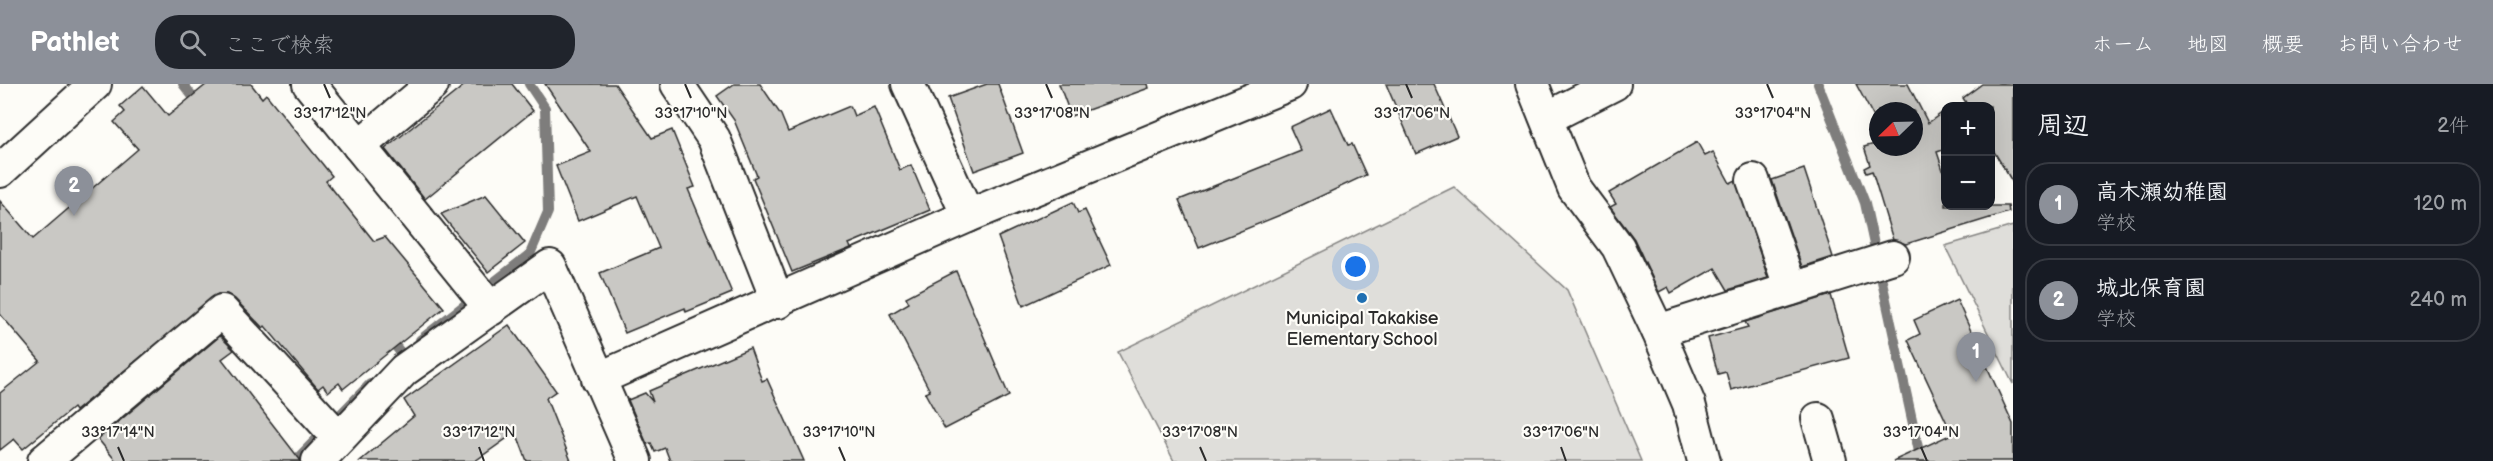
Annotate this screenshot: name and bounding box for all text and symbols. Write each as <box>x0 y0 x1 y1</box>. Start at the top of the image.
search box <box>155 15 575 69</box>
text: Pathlet <box>30 26 119 59</box>
icon: search <box>176 26 209 59</box>
text: ここで検索 <box>224 32 334 59</box>
text: ホーム <box>2092 32 2154 57</box>
text: 地図 <box>2187 32 2229 57</box>
text: 概要 <box>2262 32 2304 57</box>
text: お問い合わせ <box>2337 32 2463 57</box>
north arrow <box>1869 102 1923 156</box>
map controls <box>1941 102 1995 210</box>
button: + <box>1941 102 1995 156</box>
text: 33°17'12"N <box>293 104 367 123</box>
text: 33°17'10"N <box>654 104 728 123</box>
text: 33°17'08"N <box>1014 104 1090 123</box>
text: 33°17'06"N <box>1374 104 1450 123</box>
text: 33°17'04"N <box>1735 104 1811 123</box>
text: 周辺 <box>2037 111 2089 142</box>
text: 2件 <box>2437 114 2469 138</box>
button: − <box>1941 156 1995 210</box>
pin: 2 <box>54 166 94 216</box>
text: 高木瀬幼稚園 <box>2096 179 2228 206</box>
text: 1 <box>2054 192 2063 216</box>
text: 120 m <box>2414 192 2467 216</box>
text: 学校 <box>2096 211 2136 235</box>
your location <box>1341 252 1370 281</box>
text: 城北保育園 <box>2096 275 2206 302</box>
text: 2 <box>2053 288 2064 312</box>
text: 240 m <box>2410 288 2467 312</box>
marker: Municipal Takakise Elementary School <box>1355 291 1369 305</box>
text: 学校 <box>2096 307 2136 331</box>
place label: Municipal Takakise Elementary School <box>1285 308 1439 350</box>
pin: 1 <box>1956 332 1996 382</box>
text: 33°17'14"N <box>81 423 155 442</box>
text: 33°17'12"N <box>442 423 516 442</box>
text: 33°17'10"N <box>802 423 876 442</box>
text: 33°17'08"N <box>1162 423 1238 442</box>
text: 33°17'06"N <box>1523 423 1599 442</box>
text: 33°17'04"N <box>1883 423 1959 442</box>

